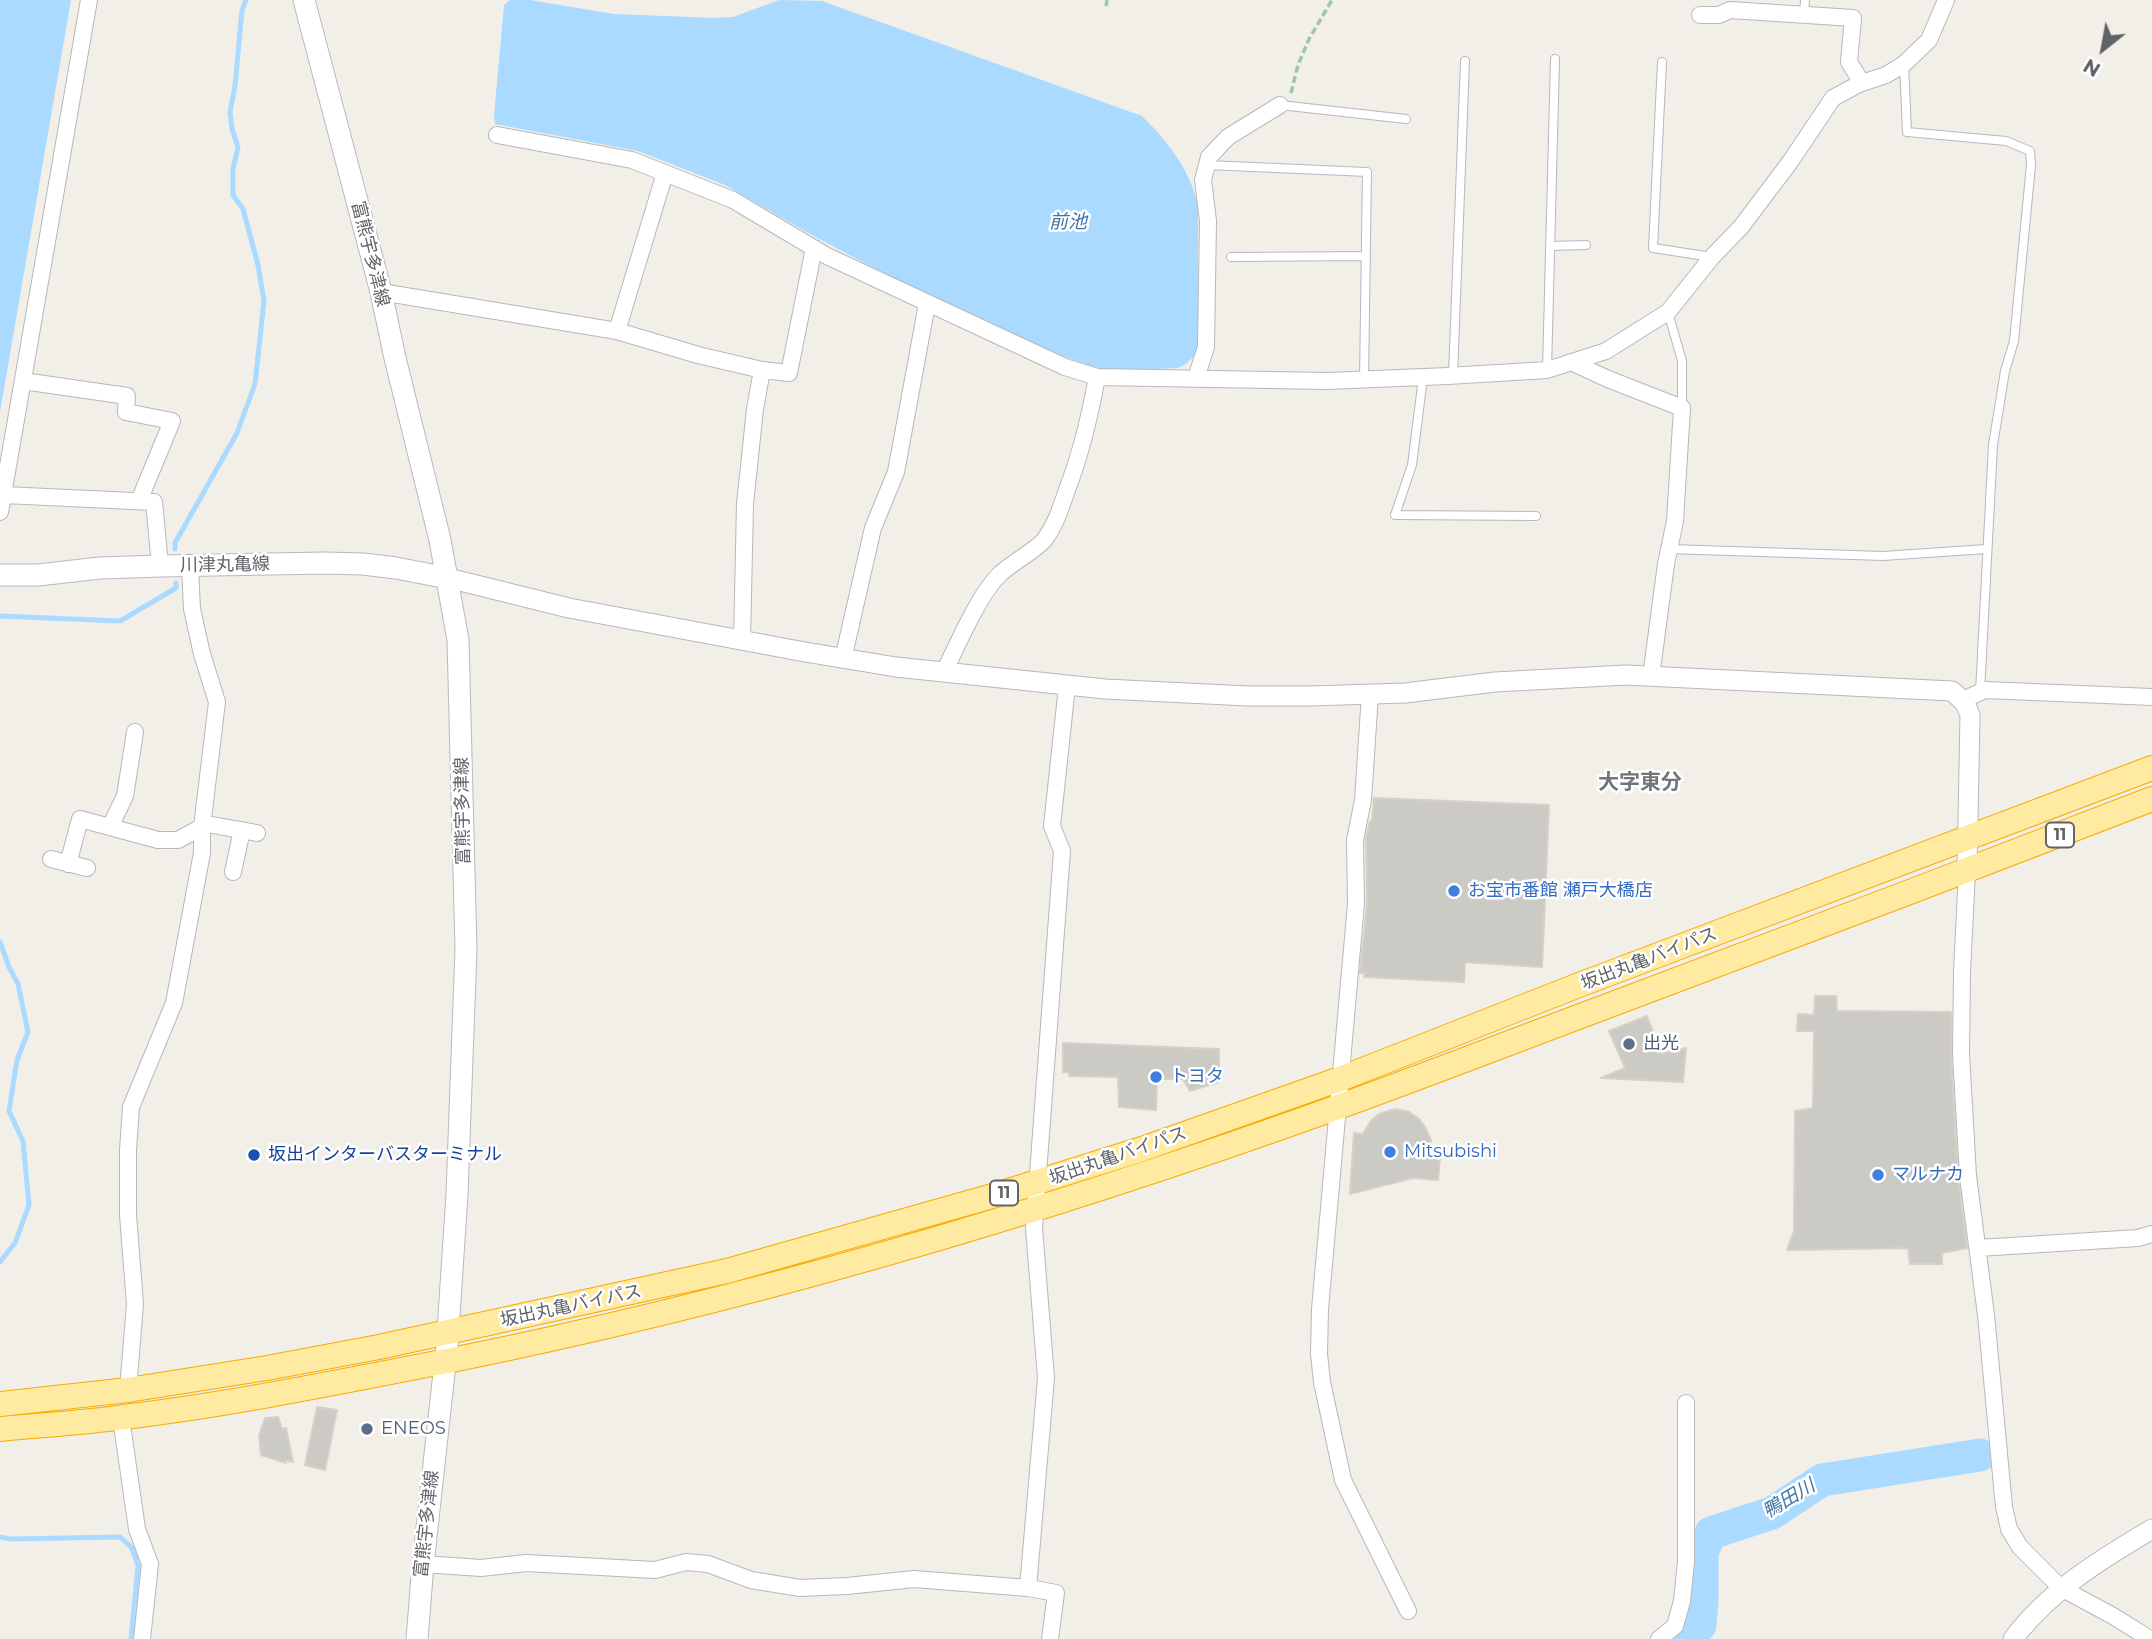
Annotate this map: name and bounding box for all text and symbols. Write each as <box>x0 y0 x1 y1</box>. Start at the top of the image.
north arrow <box>2068 14 2138 84</box>
text: N <box>2079 54 2104 81</box>
street label: 富熊宇多津線 <box>346 199 394 309</box>
water label: 前池 <box>1049 211 1087 233</box>
street label: 川津丸亀線 <box>180 553 270 577</box>
street label: 富熊宇多津線 <box>451 757 475 865</box>
district label: 大字東分 <box>1598 770 1682 796</box>
road number: 11 <box>2046 822 2074 848</box>
place label: お宝市番館 瀬戸大橋店 <box>1468 880 1653 902</box>
marker: お宝市番館 瀬戸大橋店 <box>1446 883 1462 899</box>
street label: 坂出丸亀バイパス <box>1578 923 1720 995</box>
place label: 出光 <box>1643 1033 1679 1055</box>
marker: 出光 <box>1621 1036 1637 1052</box>
place label: トヨタ <box>1170 1066 1224 1088</box>
marker: トヨタ <box>1148 1069 1164 1085</box>
street label: 坂出丸亀バイパス <box>1046 1122 1190 1190</box>
place label: Mitsubishi <box>1404 1141 1497 1163</box>
place label: 坂出インターバスターミナル <box>268 1144 502 1166</box>
marker: Mitsubishi <box>1382 1144 1398 1160</box>
marker: 坂出インターバスターミナル <box>246 1147 262 1163</box>
place label: マルナカ <box>1892 1164 1964 1186</box>
marker: マルナカ <box>1870 1167 1886 1183</box>
road number: 11 <box>990 1180 1018 1205</box>
street label: 坂出丸亀バイパス <box>498 1280 644 1332</box>
place label: ENEOS <box>381 1418 446 1440</box>
marker: ENEOS <box>359 1421 375 1437</box>
street label: 富熊宇多津線 <box>411 1469 443 1579</box>
water label: 鴨田川 <box>1759 1475 1819 1523</box>

